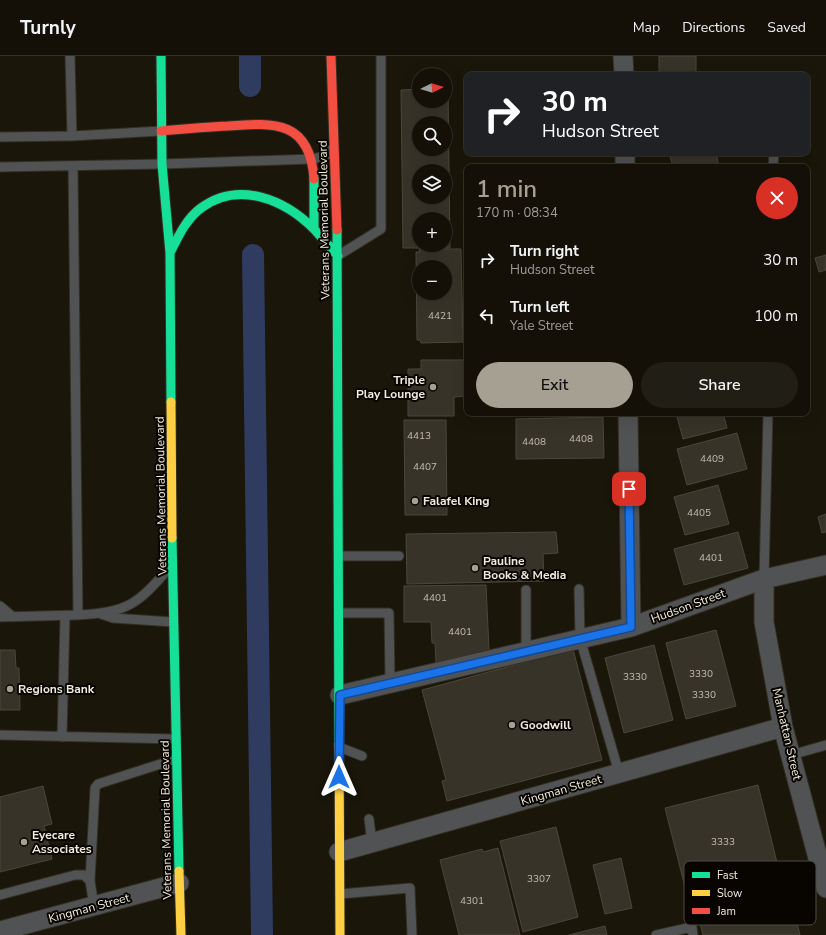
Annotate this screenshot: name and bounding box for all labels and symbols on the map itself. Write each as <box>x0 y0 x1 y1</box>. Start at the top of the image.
north arrow <box>412 68 452 108</box>
street label: Veterans Memorial Boulevard <box>315 140 333 301</box>
house number: 4421 <box>428 309 452 323</box>
place label: Triple Play Lounge <box>356 372 425 402</box>
marker: Triple Play Lounge <box>428 382 438 392</box>
street label: Veterans Memorial Boulevard <box>152 416 170 577</box>
house number: 4413 <box>407 429 431 443</box>
house number: 4408 <box>569 432 593 446</box>
house number: 4408 <box>522 435 546 449</box>
house number: 4409 <box>700 452 724 466</box>
house number: 4407 <box>413 460 437 474</box>
pin <box>612 472 646 506</box>
place label: Falafel King <box>423 493 490 509</box>
marker: Falafel King <box>410 496 420 506</box>
house number: 4405 <box>687 506 711 520</box>
house number: 4401 <box>699 551 723 565</box>
place label: Pauline Books & Media <box>483 553 566 583</box>
marker: Pauline Books & Media <box>470 563 480 573</box>
street label: Hudson Street <box>649 585 728 627</box>
house number: 4401 <box>423 591 447 605</box>
house number: 4401 <box>448 625 472 639</box>
house number: 3330 <box>689 667 713 681</box>
house number: 3330 <box>623 670 647 684</box>
place label: Regions Bank <box>18 681 95 697</box>
marker: Regions Bank <box>5 684 15 694</box>
street label: Manhattan Street <box>769 686 806 782</box>
house number: 3330 <box>692 688 716 702</box>
place label: Goodwill <box>520 717 571 733</box>
marker: Goodwill <box>507 720 517 730</box>
street label: Veterans Memorial Boulevard <box>157 740 175 901</box>
position arrow <box>318 756 360 798</box>
street label: Kingman Street <box>519 771 604 809</box>
place label: Eyecare Associates <box>32 827 92 857</box>
house number: 3333 <box>711 835 735 849</box>
marker: Eyecare Associates <box>19 837 29 847</box>
legend <box>684 861 816 925</box>
text: Fast <box>717 868 738 883</box>
house number: 3307 <box>527 872 551 886</box>
text: Slow <box>717 886 742 901</box>
street label: Kingman Street <box>47 889 132 927</box>
house number: 4301 <box>460 894 484 908</box>
text: Jam <box>716 904 736 919</box>

